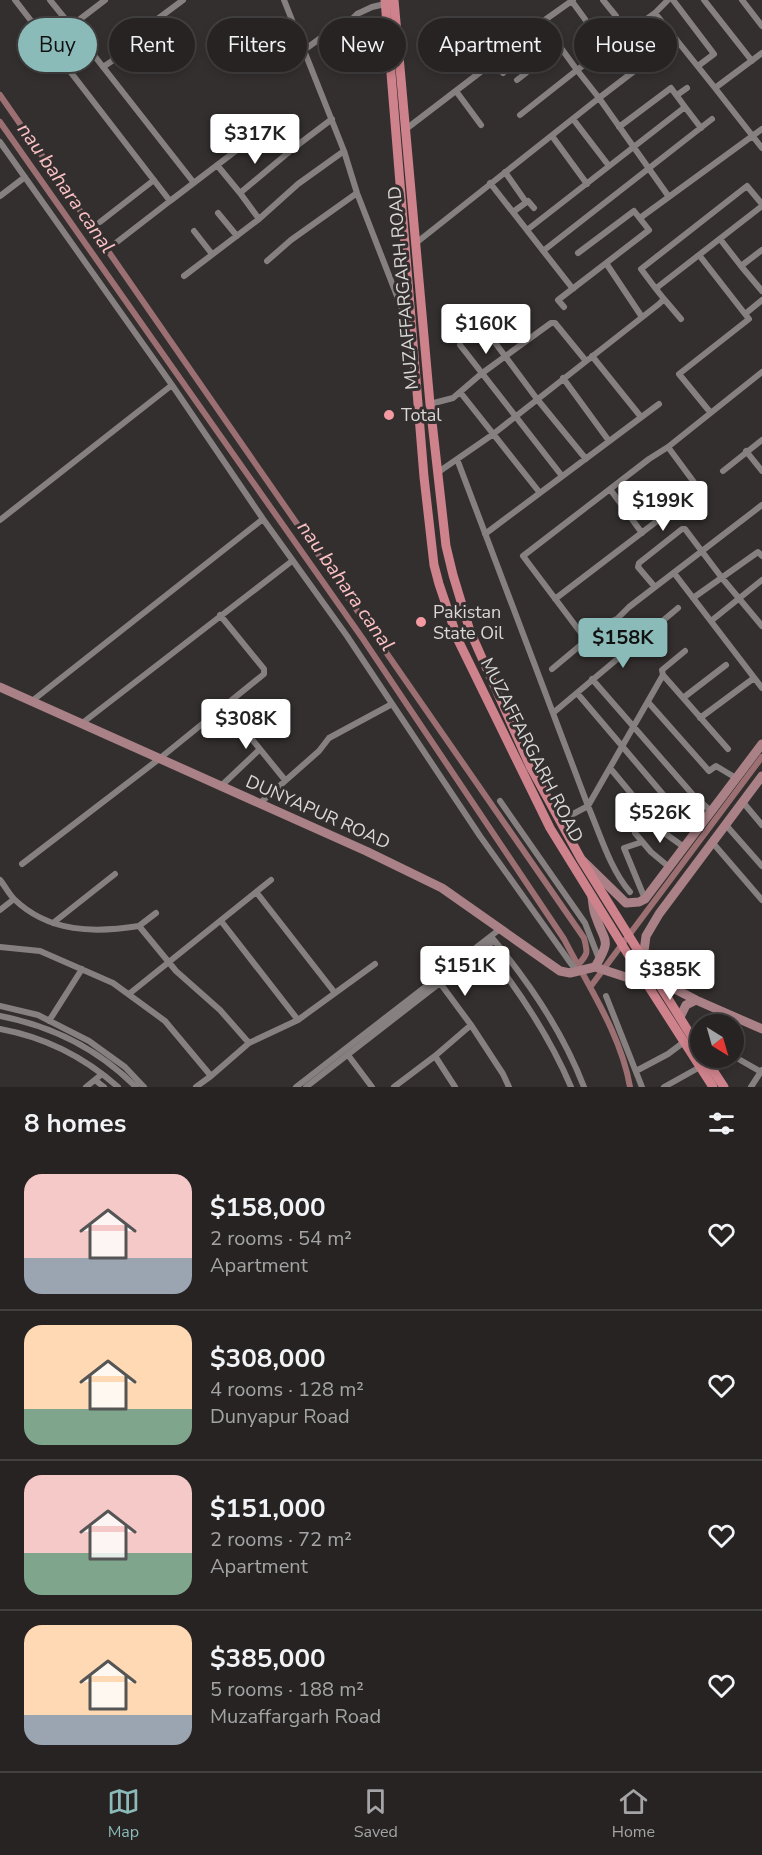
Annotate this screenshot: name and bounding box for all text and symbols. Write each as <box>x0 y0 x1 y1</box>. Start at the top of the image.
chip: Buy <box>18 18 97 72</box>
chip: Rent <box>109 18 195 72</box>
chip: Filters <box>207 18 307 72</box>
chip: New <box>319 18 406 72</box>
chip: Apartment <box>418 18 562 72</box>
chip: House <box>574 18 677 72</box>
pin: $317K <box>213 114 297 165</box>
water label: nau bahara canal <box>11 118 121 258</box>
text: $317K <box>224 120 286 147</box>
street label: MUZAFFARGARH ROAD <box>382 185 424 391</box>
pin: $160K <box>444 304 528 355</box>
text: $160K <box>455 310 517 337</box>
place label: Total <box>401 403 442 427</box>
marker: Total <box>382 408 396 422</box>
pin: $199K <box>621 481 705 532</box>
text: $199K <box>632 487 694 514</box>
water label: nau bahara canal <box>291 516 401 656</box>
place label: Pakistan State Oil <box>433 600 504 645</box>
marker: Pakistan State Oil <box>414 615 428 629</box>
pin: $158K <box>581 618 665 669</box>
text: $158K <box>592 624 654 651</box>
street label: MUZAFFARGARH ROAD <box>475 654 589 846</box>
pin: $308K <box>204 699 288 750</box>
text: $308K <box>215 705 277 732</box>
street label: DUNYAPUR ROAD <box>242 769 394 855</box>
pin: $526K <box>618 793 702 844</box>
text: $526K <box>629 799 691 826</box>
pin: $151K <box>423 946 507 997</box>
pin: $385K <box>628 950 712 1001</box>
text: $151K <box>434 952 496 979</box>
text: $385K <box>639 956 701 983</box>
north arrow <box>690 1014 744 1068</box>
map controls <box>690 1014 744 1068</box>
text: 8 homes <box>24 1106 126 1141</box>
icon: filters <box>705 1107 738 1140</box>
text: $158,000 <box>210 1190 326 1225</box>
icon: home <box>72 1198 144 1270</box>
icon: heart <box>705 1218 738 1251</box>
text: 2 rooms · 54 m² <box>210 1225 352 1252</box>
text: Apartment <box>210 1252 308 1279</box>
text: $308,000 <box>210 1341 326 1376</box>
icon: home <box>72 1349 144 1421</box>
icon: heart <box>705 1369 738 1402</box>
text: 4 rooms · 128 m² <box>210 1376 364 1403</box>
text: Dunyapur Road <box>210 1403 350 1430</box>
text: $151,000 <box>210 1491 326 1526</box>
icon: home <box>72 1499 144 1571</box>
icon: heart <box>705 1519 738 1552</box>
text: 2 rooms · 72 m² <box>210 1526 352 1553</box>
text: Apartment <box>210 1553 308 1580</box>
text: $385,000 <box>210 1641 326 1676</box>
icon: home <box>72 1649 144 1721</box>
icon: heart <box>705 1669 738 1702</box>
text: 5 rooms · 188 m² <box>210 1676 364 1703</box>
text: Muzaffargarh Road <box>210 1703 381 1730</box>
tab: Map <box>107 1785 140 1843</box>
tab: Saved <box>354 1785 398 1843</box>
tab: Home <box>612 1785 655 1843</box>

